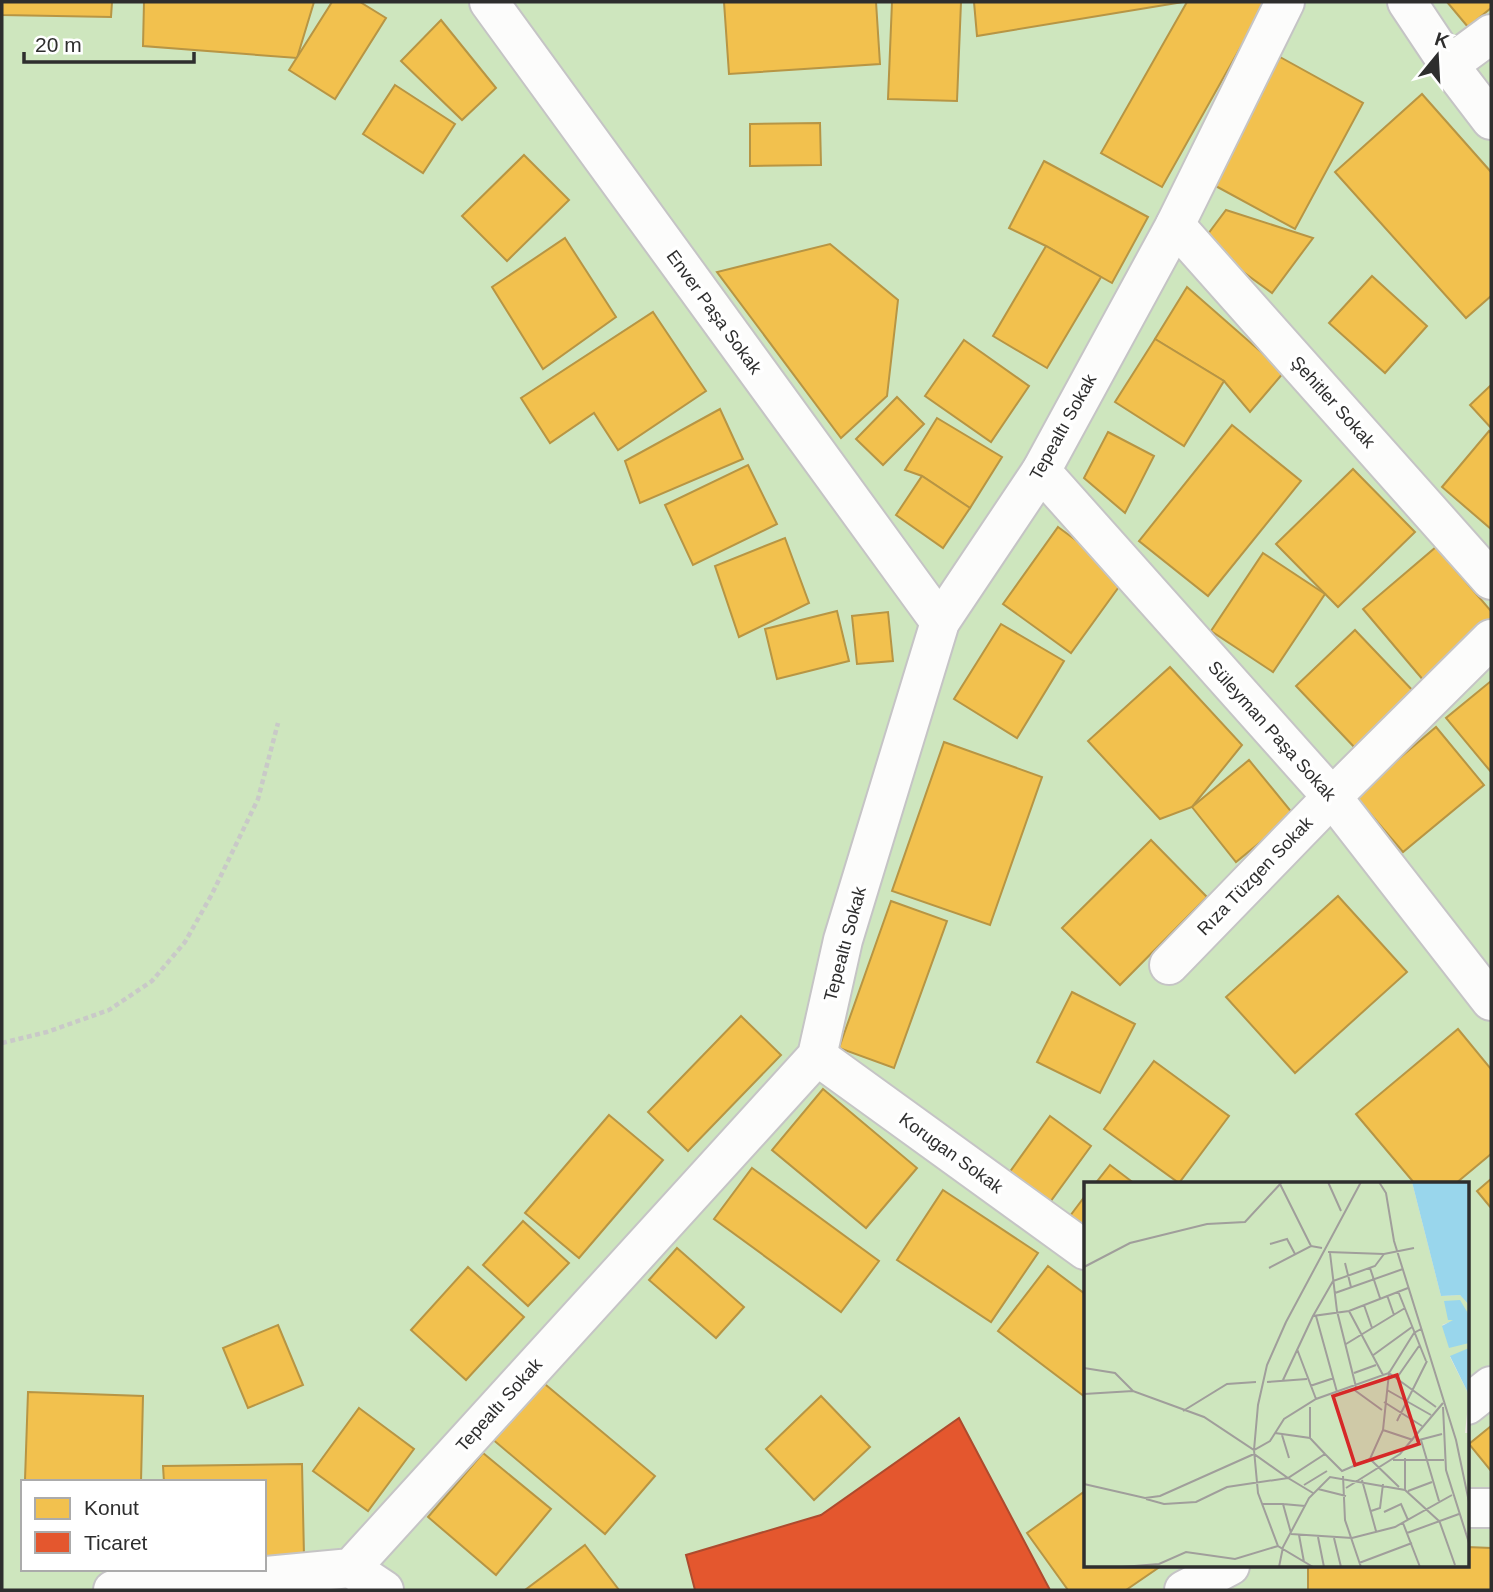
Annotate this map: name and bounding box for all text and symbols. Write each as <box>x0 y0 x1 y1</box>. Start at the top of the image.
scale bar <box>24 21 194 65</box>
north arrow <box>1402 21 1472 91</box>
text: K <box>1432 28 1452 52</box>
text: 20 m <box>35 33 82 56</box>
street label: Enver Paşa Sokak <box>662 246 766 379</box>
street label: Şehitler Sokak <box>1287 352 1380 453</box>
street label: Tepealtı Sokak <box>1026 370 1101 483</box>
street label: Süleyman Paşa Sokak <box>1204 657 1341 806</box>
street label: Rıza Tüzgen Sokak <box>1193 812 1317 939</box>
street label: Tepealtı Sokak <box>820 883 870 1004</box>
street label: Korugan Sokak <box>895 1109 1007 1198</box>
inset map <box>1084 1182 1468 1568</box>
street label: Tepealtı Sokak <box>452 1354 547 1456</box>
legend <box>21 1480 266 1571</box>
text: Konut <box>84 1496 139 1519</box>
text: Ticaret <box>84 1531 148 1554</box>

